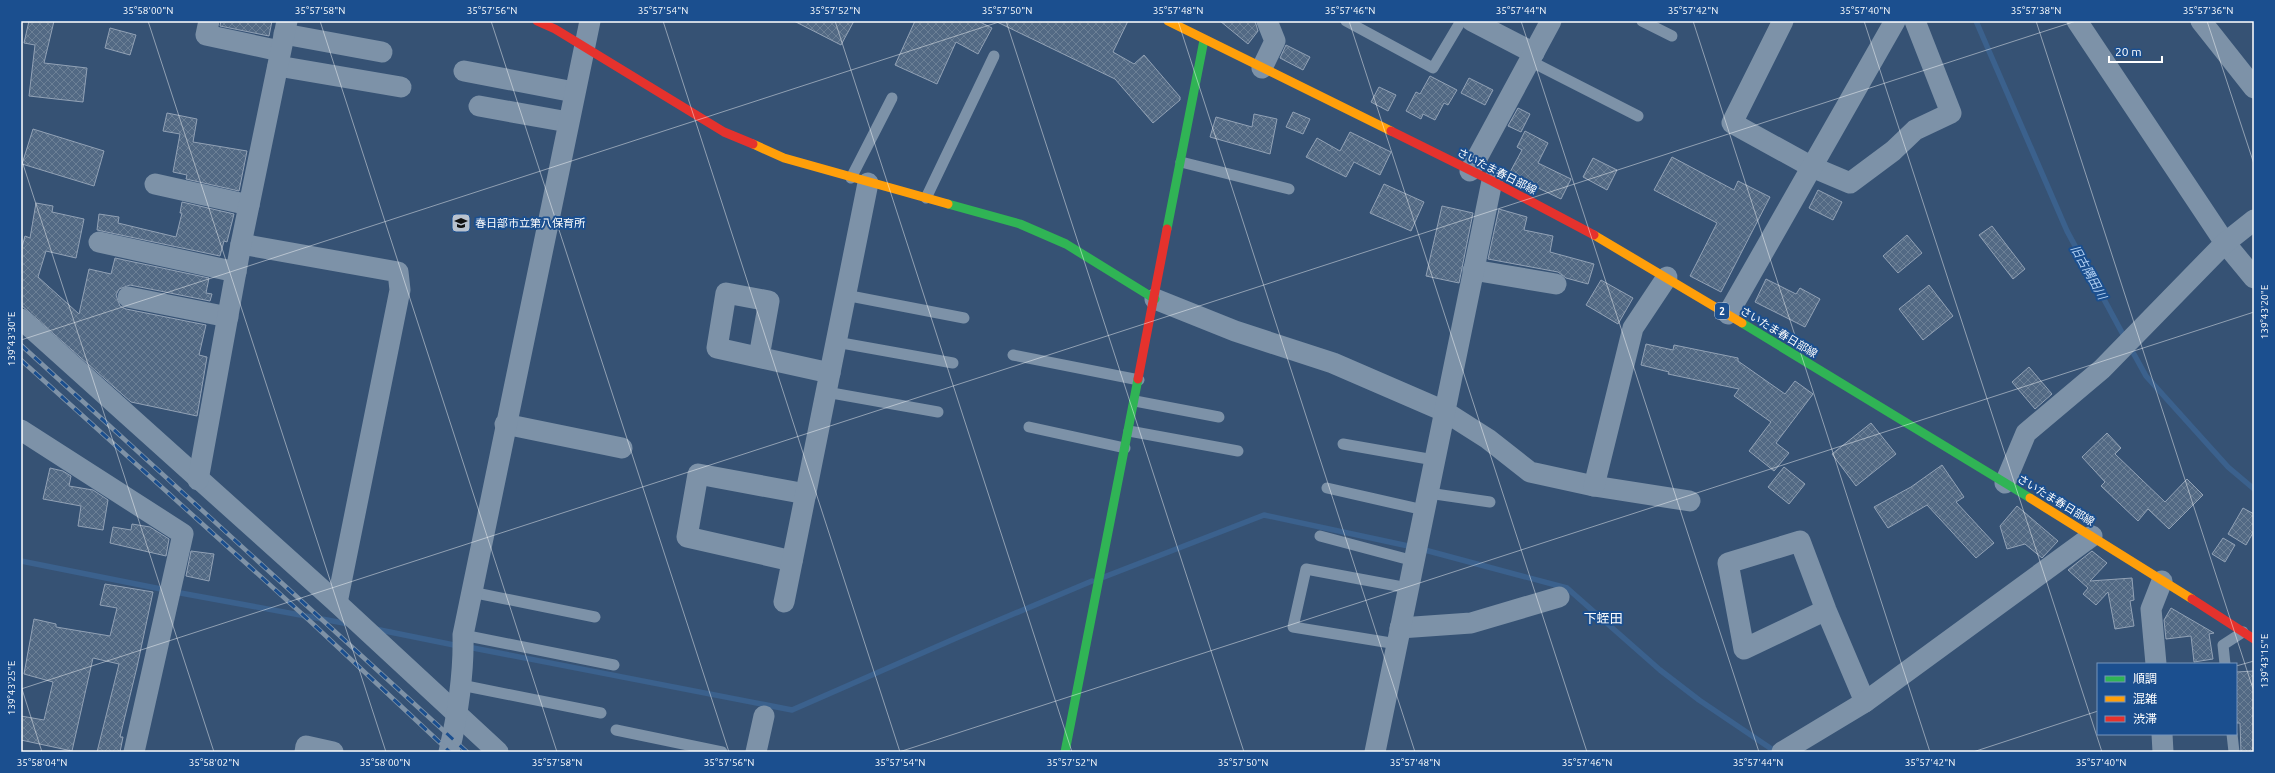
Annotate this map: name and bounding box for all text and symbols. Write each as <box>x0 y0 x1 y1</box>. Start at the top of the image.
text: 35°58'00"N <box>123 5 173 16</box>
text: 35°57'58"N <box>295 5 345 16</box>
text: 35°57'56"N <box>467 5 517 16</box>
text: 35°57'54"N <box>638 5 688 16</box>
text: 35°57'52"N <box>810 5 860 16</box>
text: 35°57'50"N <box>982 5 1032 16</box>
text: 35°57'48"N <box>1153 5 1203 16</box>
text: 35°57'46"N <box>1325 5 1375 16</box>
text: 35°57'44"N <box>1496 5 1546 16</box>
text: 35°57'42"N <box>1668 5 1718 16</box>
text: 35°57'40"N <box>1840 5 1890 16</box>
text: 35°57'38"N <box>2011 5 2061 16</box>
text: 35°57'36"N <box>2183 5 2233 16</box>
scale bar <box>2109 38 2162 64</box>
text: 20 m <box>2115 45 2142 58</box>
street label: さいたま春日部線 <box>1455 146 1539 196</box>
school or university icon: 春日部市立第八保育所 <box>450 212 472 234</box>
place label: 春日部市立第八保育所 <box>475 217 586 229</box>
water label: 旧古隅田川 <box>2069 243 2110 303</box>
text: 139°43'20"E <box>2259 284 2270 339</box>
road number: 2 <box>1715 303 1729 319</box>
street label: さいたま春日部線 <box>1738 304 1820 360</box>
text: 139°43'30"E <box>6 311 17 366</box>
street label: さいたま春日部線 <box>2015 472 2097 528</box>
district label: 下蛭田 <box>1583 611 1623 625</box>
text: 139°43'15"E <box>2259 633 2270 688</box>
text: 139°43'25"E <box>6 660 17 715</box>
legend <box>2097 663 2237 735</box>
text: 順調 <box>2133 672 2157 685</box>
text: 混雑 <box>2133 692 2157 705</box>
text: 渋滞 <box>2133 712 2157 725</box>
text: 35°58'04"N <box>17 757 67 768</box>
text: 35°58'02"N <box>189 757 239 768</box>
text: 35°58'00"N <box>360 757 410 768</box>
text: 35°57'58"N <box>532 757 582 768</box>
text: 35°57'56"N <box>704 757 754 768</box>
text: 35°57'54"N <box>875 757 925 768</box>
text: 35°57'52"N <box>1047 757 1097 768</box>
text: 35°57'50"N <box>1218 757 1268 768</box>
text: 35°57'48"N <box>1390 757 1440 768</box>
text: 35°57'46"N <box>1562 757 1612 768</box>
text: 35°57'44"N <box>1733 757 1783 768</box>
text: 35°57'42"N <box>1905 757 1955 768</box>
text: 35°57'40"N <box>2076 757 2126 768</box>

